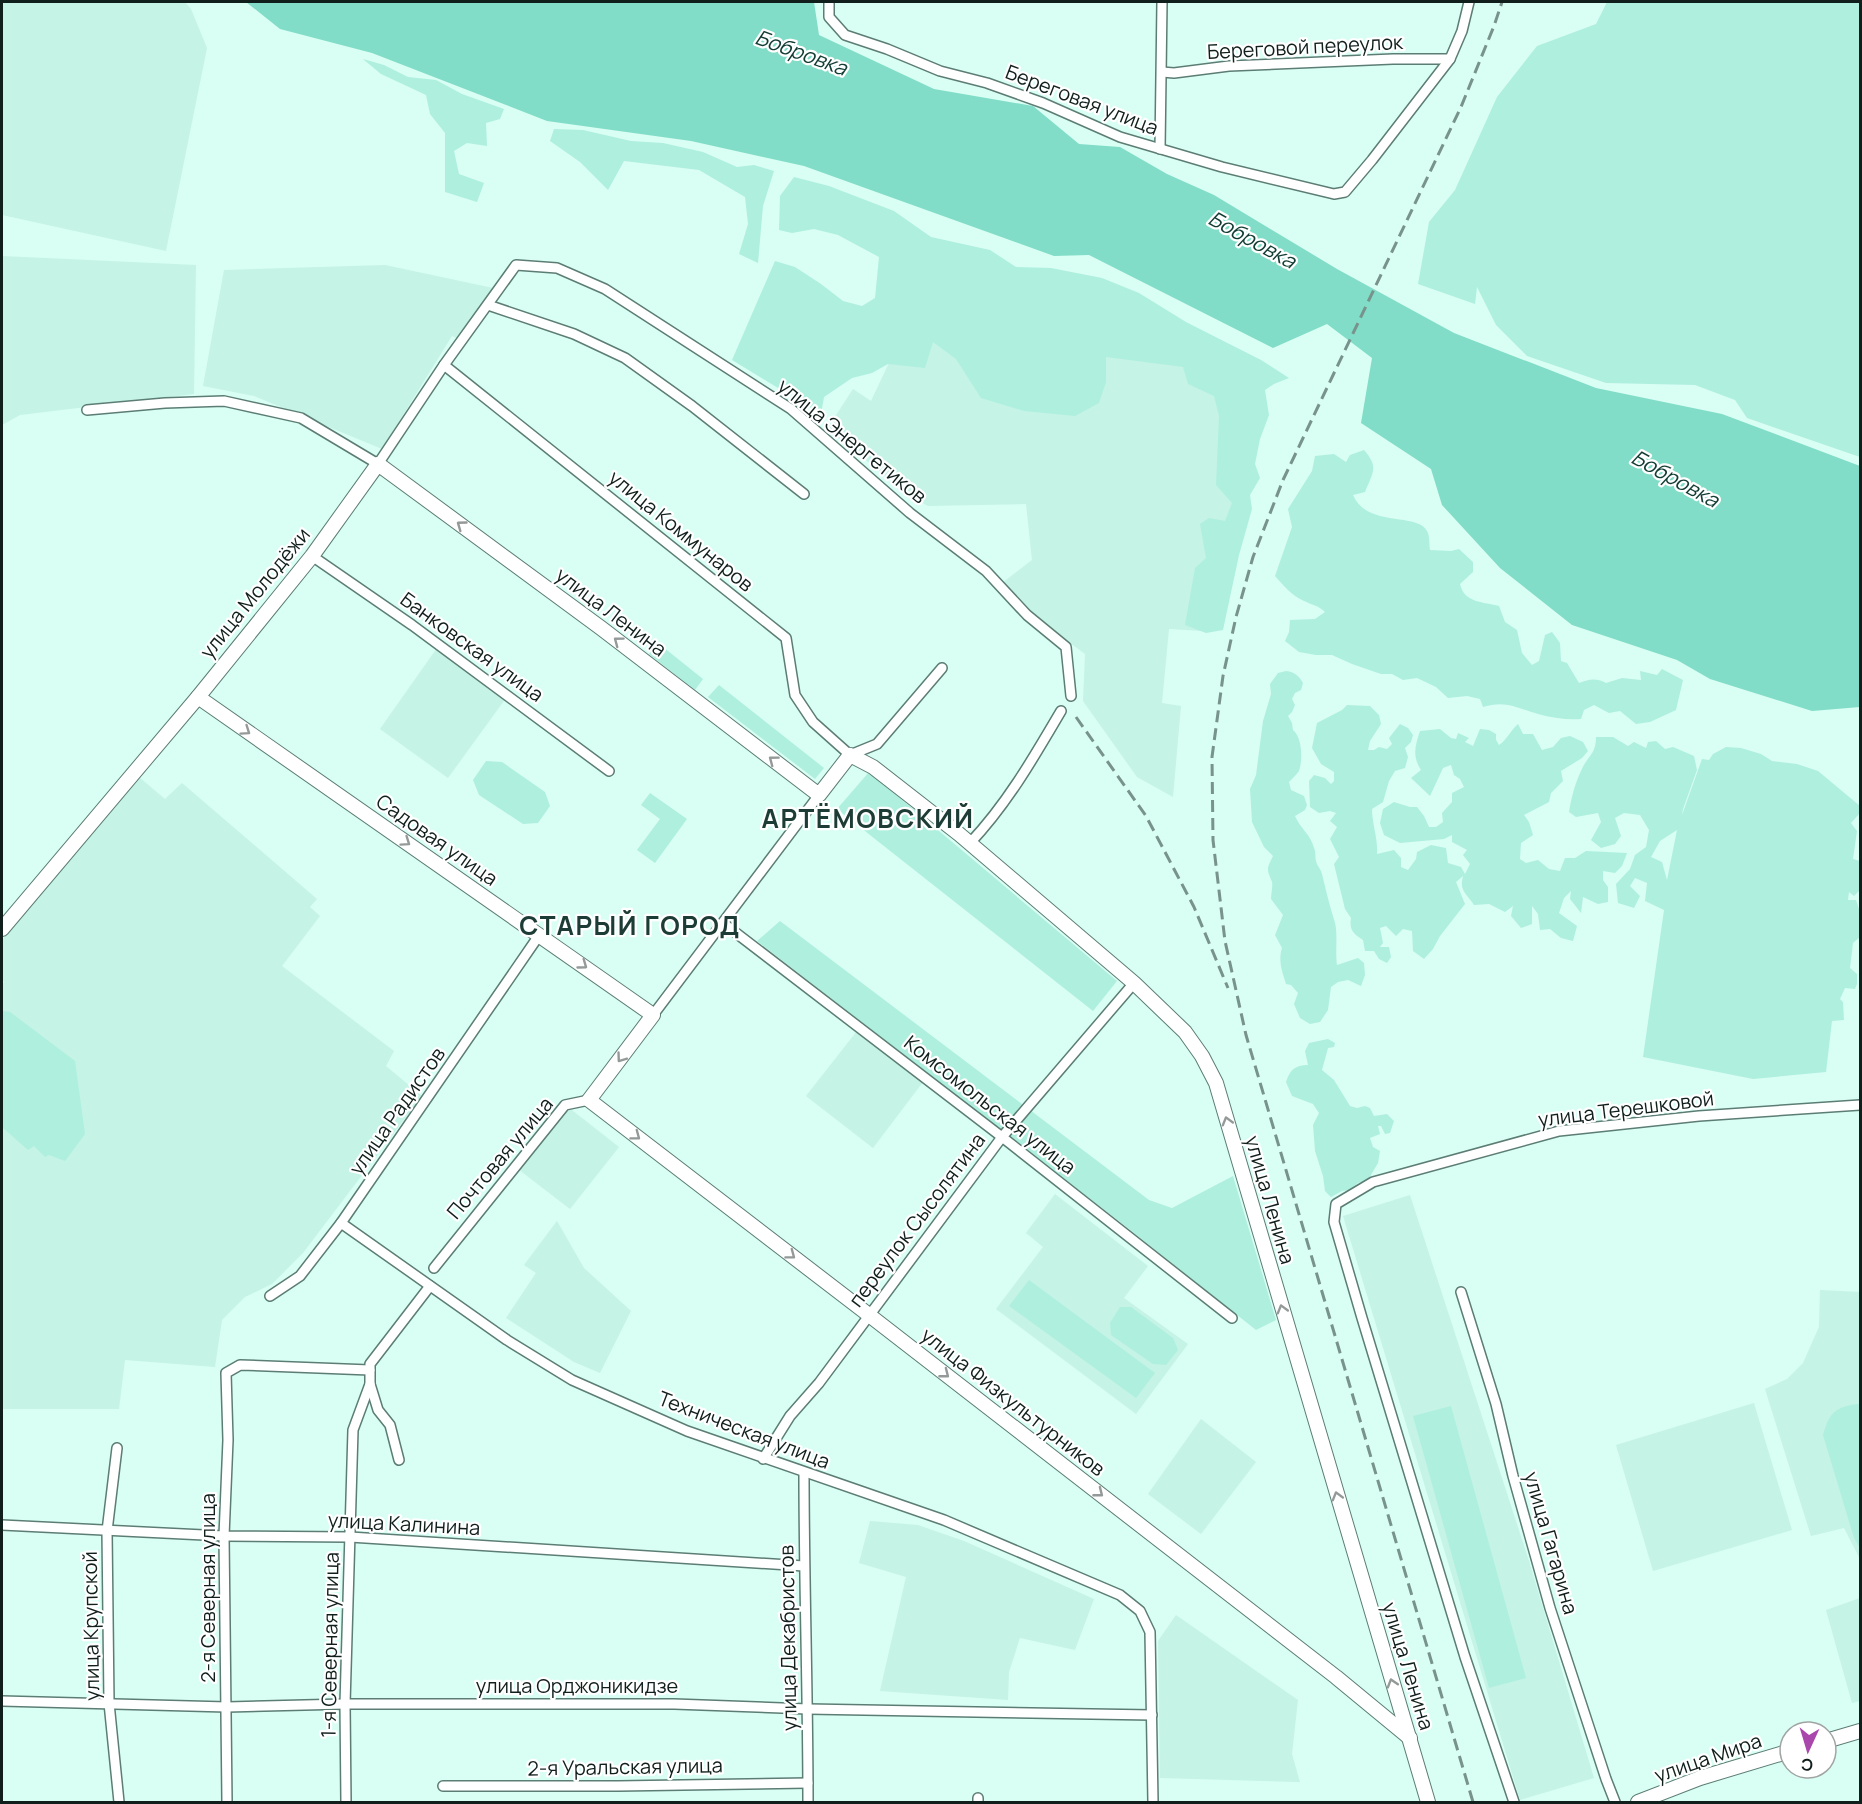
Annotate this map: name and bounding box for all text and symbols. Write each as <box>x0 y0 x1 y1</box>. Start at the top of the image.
water label: Бобровка <box>752 23 852 82</box>
street label: Береговой переулок <box>1206 28 1405 65</box>
street label: Береговая улица <box>1002 58 1162 141</box>
water label: Бобровка <box>1204 204 1302 275</box>
street label: улица Энергетиков <box>772 372 933 509</box>
water label: Бобровка <box>1627 443 1725 514</box>
street label: улица Коммунаров <box>603 464 760 598</box>
one-way arrow <box>457 521 468 532</box>
street label: улица Молодёжи <box>193 522 316 664</box>
street label: улица Ленина <box>550 561 672 662</box>
street label: Банковская улица <box>395 585 549 708</box>
one-way arrow <box>613 638 624 649</box>
one-way arrow <box>239 724 250 735</box>
one-way arrow <box>769 756 780 767</box>
street label: Садовая улица <box>371 788 503 892</box>
district label: АРТЁМОВСКИЙ <box>762 800 975 836</box>
one-way arrow <box>399 835 410 846</box>
district label: СТАРЫЙ ГОРОД <box>519 907 741 943</box>
one-way arrow <box>577 958 588 969</box>
street label: Комсомольская улица <box>899 1029 1082 1180</box>
street label: улица Радистов <box>342 1041 451 1180</box>
one-way arrow <box>617 1051 628 1062</box>
street label: улица Терешковой <box>1537 1084 1715 1133</box>
street label: Почтовая улица <box>441 1091 559 1224</box>
one-way arrow <box>1222 1116 1234 1127</box>
street label: переулок Сысолятина <box>842 1127 991 1312</box>
one-way arrow <box>629 1129 640 1140</box>
street label: улица Ленина <box>1239 1133 1302 1267</box>
one-way arrow <box>784 1247 795 1258</box>
one-way arrow <box>1277 1304 1289 1314</box>
street label: улица Физкультурников <box>916 1321 1111 1482</box>
one-way arrow <box>938 1366 949 1377</box>
street label: Техническая улица <box>654 1384 834 1475</box>
street label: улица Гагарина <box>1518 1468 1585 1617</box>
one-way arrow <box>1092 1486 1103 1497</box>
one-way arrow <box>1332 1491 1344 1502</box>
street label: 2-я Северная улица <box>194 1493 221 1683</box>
street label: улица Калинина <box>327 1506 481 1541</box>
street label: улица Декабристов <box>772 1544 803 1731</box>
street label: улица Крупской <box>76 1551 105 1701</box>
street label: 1-я Северная улица <box>314 1552 345 1738</box>
street label: улица Ленина <box>1376 1599 1441 1733</box>
street label: улица Орджоникидзе <box>476 1672 678 1699</box>
one-way arrow <box>1387 1678 1400 1689</box>
north arrow <box>1778 1720 1838 1780</box>
street label: улица Мира <box>1651 1727 1765 1788</box>
street label: 2-я Уральская улица <box>527 1751 723 1782</box>
text: С <box>1800 1754 1814 1776</box>

